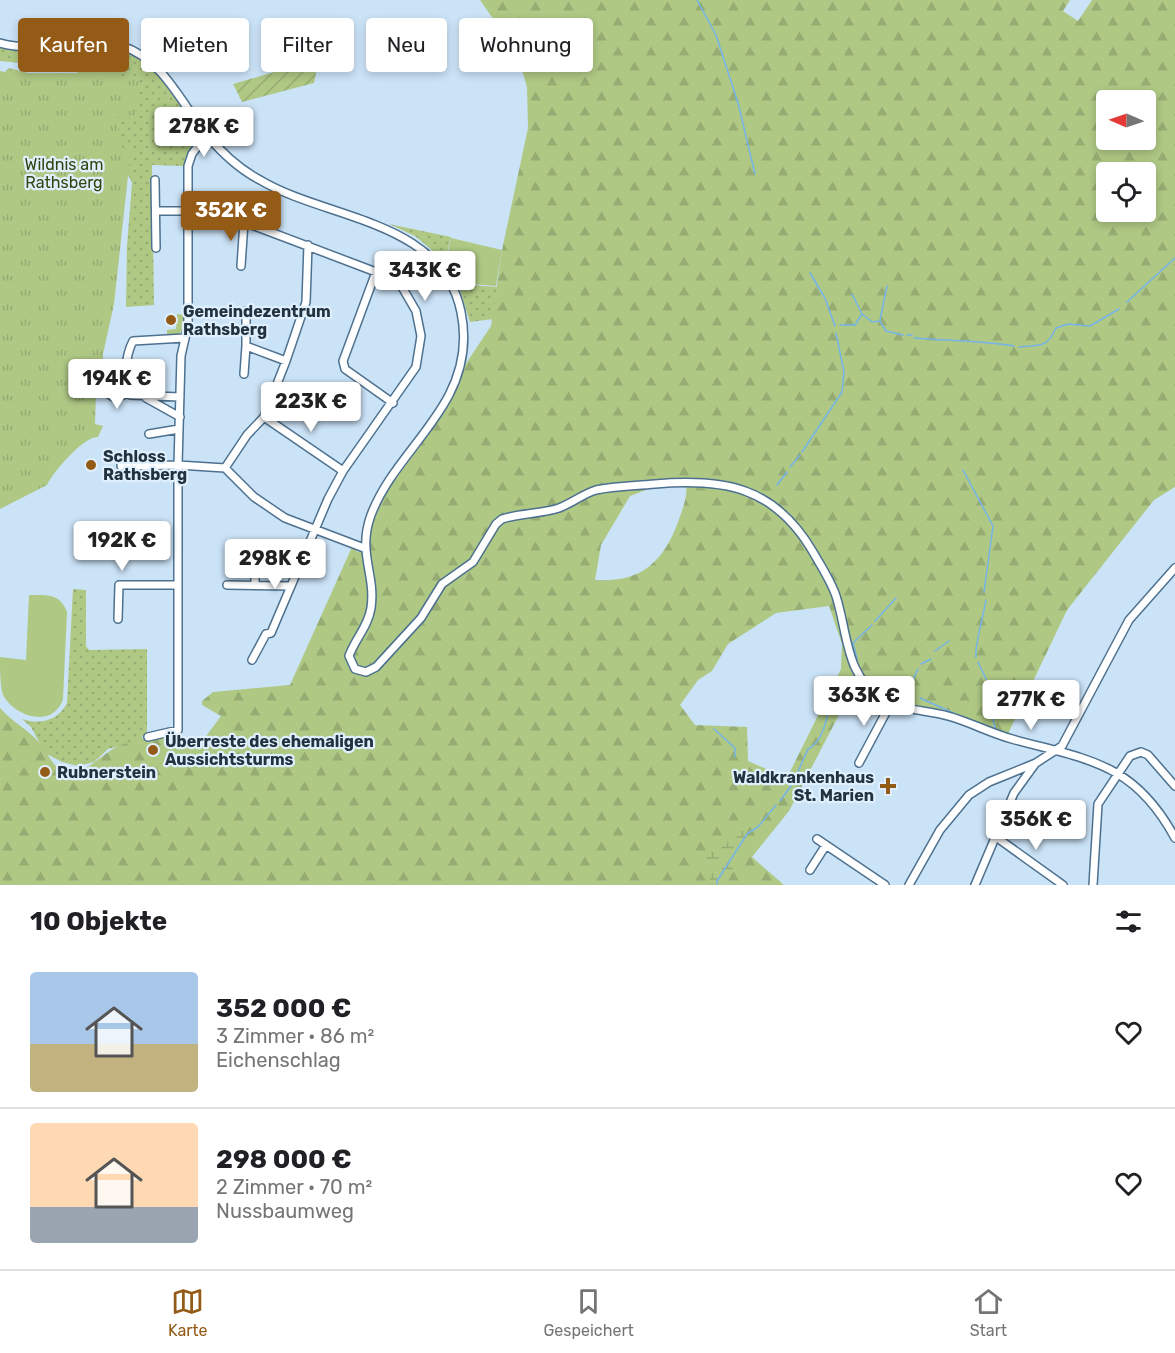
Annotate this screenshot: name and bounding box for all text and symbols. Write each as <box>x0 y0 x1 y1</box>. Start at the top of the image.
chip: Kaufen <box>18 18 129 72</box>
chip: Mieten <box>141 18 249 72</box>
chip: Filter <box>261 18 354 72</box>
chip: Neu <box>366 18 447 72</box>
chip: Wohnung <box>459 18 593 72</box>
north arrow <box>1096 90 1156 150</box>
map controls <box>1096 90 1156 222</box>
pin: 278K € <box>155 107 253 158</box>
text: 278K € <box>168 114 240 138</box>
park label: Wildnis am Rathsberg <box>25 155 103 192</box>
button: locate <box>1096 162 1156 222</box>
pin: 352K € <box>182 191 280 242</box>
text: 352K € <box>195 198 267 222</box>
pin: 343K € <box>376 251 474 302</box>
text: 343K € <box>388 258 462 282</box>
place label: Gemeindezentrum Rathsberg <box>183 302 331 339</box>
marker: Gemeindezentrum Rathsberg <box>164 313 178 327</box>
pin: 194K € <box>68 359 166 410</box>
text: 194K € <box>82 366 152 390</box>
pin: 223K € <box>262 382 360 433</box>
text: 223K € <box>275 389 347 413</box>
place label: Schloss Rathsberg <box>103 447 187 484</box>
marker: Schloss Rathsberg <box>84 458 98 472</box>
pin: 192K € <box>73 521 171 572</box>
text: 192K € <box>88 528 156 552</box>
pin: 298K € <box>226 539 324 590</box>
text: 298K € <box>239 546 311 570</box>
pin: 363K € <box>815 676 913 727</box>
pin: 277K € <box>982 680 1080 731</box>
text: 363K € <box>828 683 900 707</box>
text: 277K € <box>996 687 1066 711</box>
place label: Überreste des ehemaligen Aussichtsturms <box>165 731 374 769</box>
marker: Überreste des ehemaligen Aussichtsturms <box>146 743 160 757</box>
place label: Rubnerstein <box>57 763 156 782</box>
marker: Rubnerstein <box>38 765 52 779</box>
place label: Waldkrankenhaus St. Marien <box>733 768 874 805</box>
marker: Waldkrankenhaus St. Marien <box>879 777 897 795</box>
pin: 356K € <box>987 800 1085 851</box>
text: 356K € <box>1000 807 1072 831</box>
icon: filters <box>1112 905 1145 938</box>
text: 10 Objekte <box>30 906 167 937</box>
text: 352 000 € <box>216 993 351 1024</box>
icon: home <box>78 996 150 1068</box>
icon: heart <box>1112 1016 1145 1049</box>
text: 3 Zimmer · 86 m² <box>216 1024 374 1048</box>
text: Eichenschlag <box>216 1048 341 1072</box>
text: 298 000 € <box>216 1144 352 1175</box>
icon: home <box>78 1147 150 1219</box>
icon: heart <box>1112 1167 1145 1200</box>
text: 2 Zimmer · 70 m² <box>216 1175 372 1199</box>
text: Nussbaumweg <box>216 1199 354 1223</box>
tab: Karte <box>168 1285 208 1340</box>
tab: Gespeichert <box>543 1285 634 1340</box>
tab: Start <box>970 1285 1007 1340</box>

